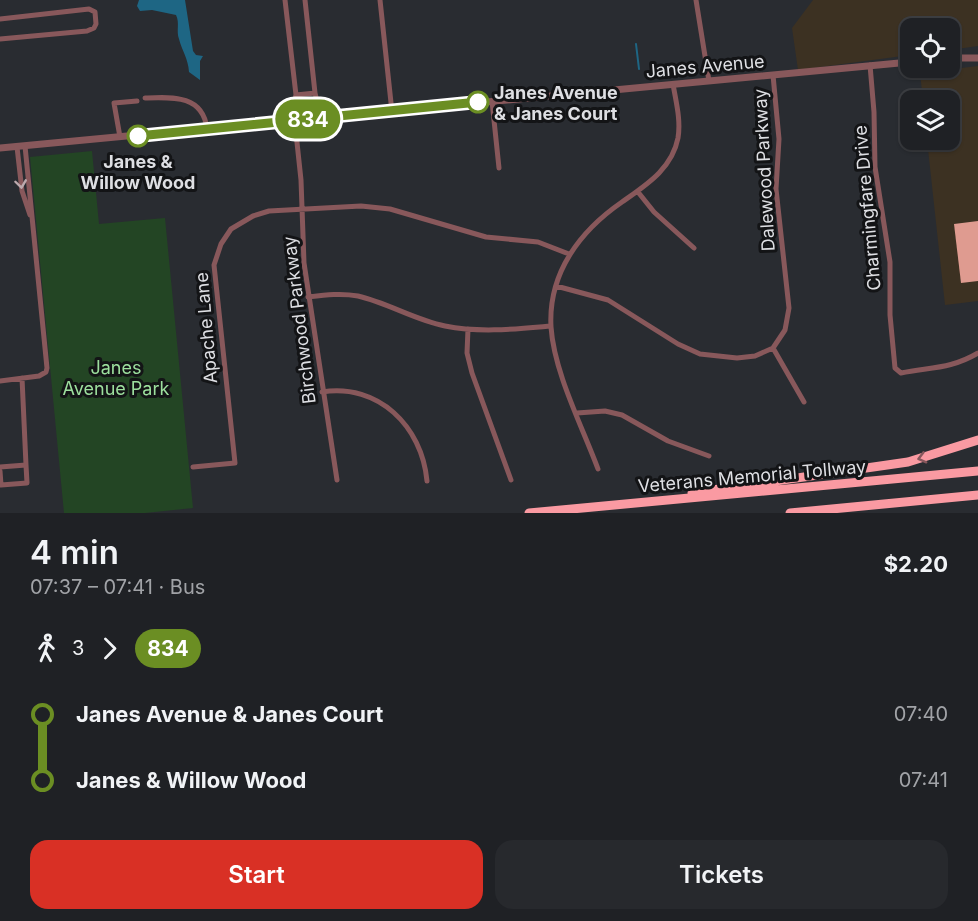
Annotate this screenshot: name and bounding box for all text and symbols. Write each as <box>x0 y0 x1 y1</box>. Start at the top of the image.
map controls <box>900 18 960 150</box>
button: locate <box>900 18 960 78</box>
street label: Janes Avenue <box>645 50 765 82</box>
place label: Janes Avenue & Janes Court <box>494 82 618 124</box>
street label: Dalewood Parkway <box>749 88 779 252</box>
button: layers <box>900 90 960 150</box>
marker: Janes Avenue & Janes Court <box>467 91 489 113</box>
line badge: 834 <box>274 100 342 138</box>
text: 834 <box>287 107 329 132</box>
street label: Charmingfare Drive <box>849 124 885 292</box>
marker: Janes & Willow Wood <box>127 125 149 147</box>
place label: Janes & Willow Wood <box>81 151 195 193</box>
one-way arrow <box>14 179 27 189</box>
street label: Birchwood Parkway <box>278 235 320 405</box>
street label: Apache Lane <box>191 271 221 385</box>
park label: Janes Avenue Park <box>63 357 170 399</box>
one-way arrow <box>917 451 928 463</box>
street label: Veterans Memorial Tollway <box>637 456 867 496</box>
text: 4 min <box>30 532 119 572</box>
text: $2.20 <box>884 551 948 577</box>
text: 07:37 – 07:41 · Bus <box>30 575 205 599</box>
icon: walk <box>30 632 63 665</box>
icon: forward <box>93 632 126 665</box>
text: 3 <box>72 636 84 660</box>
text: 834 <box>147 636 189 661</box>
text: Janes Avenue & Janes Court <box>76 701 383 727</box>
text: 07:40 <box>894 702 948 726</box>
text: Janes & Willow Wood <box>76 767 306 793</box>
text: 07:41 <box>899 768 948 792</box>
button: Start <box>30 840 483 909</box>
button: Tickets <box>495 840 948 909</box>

